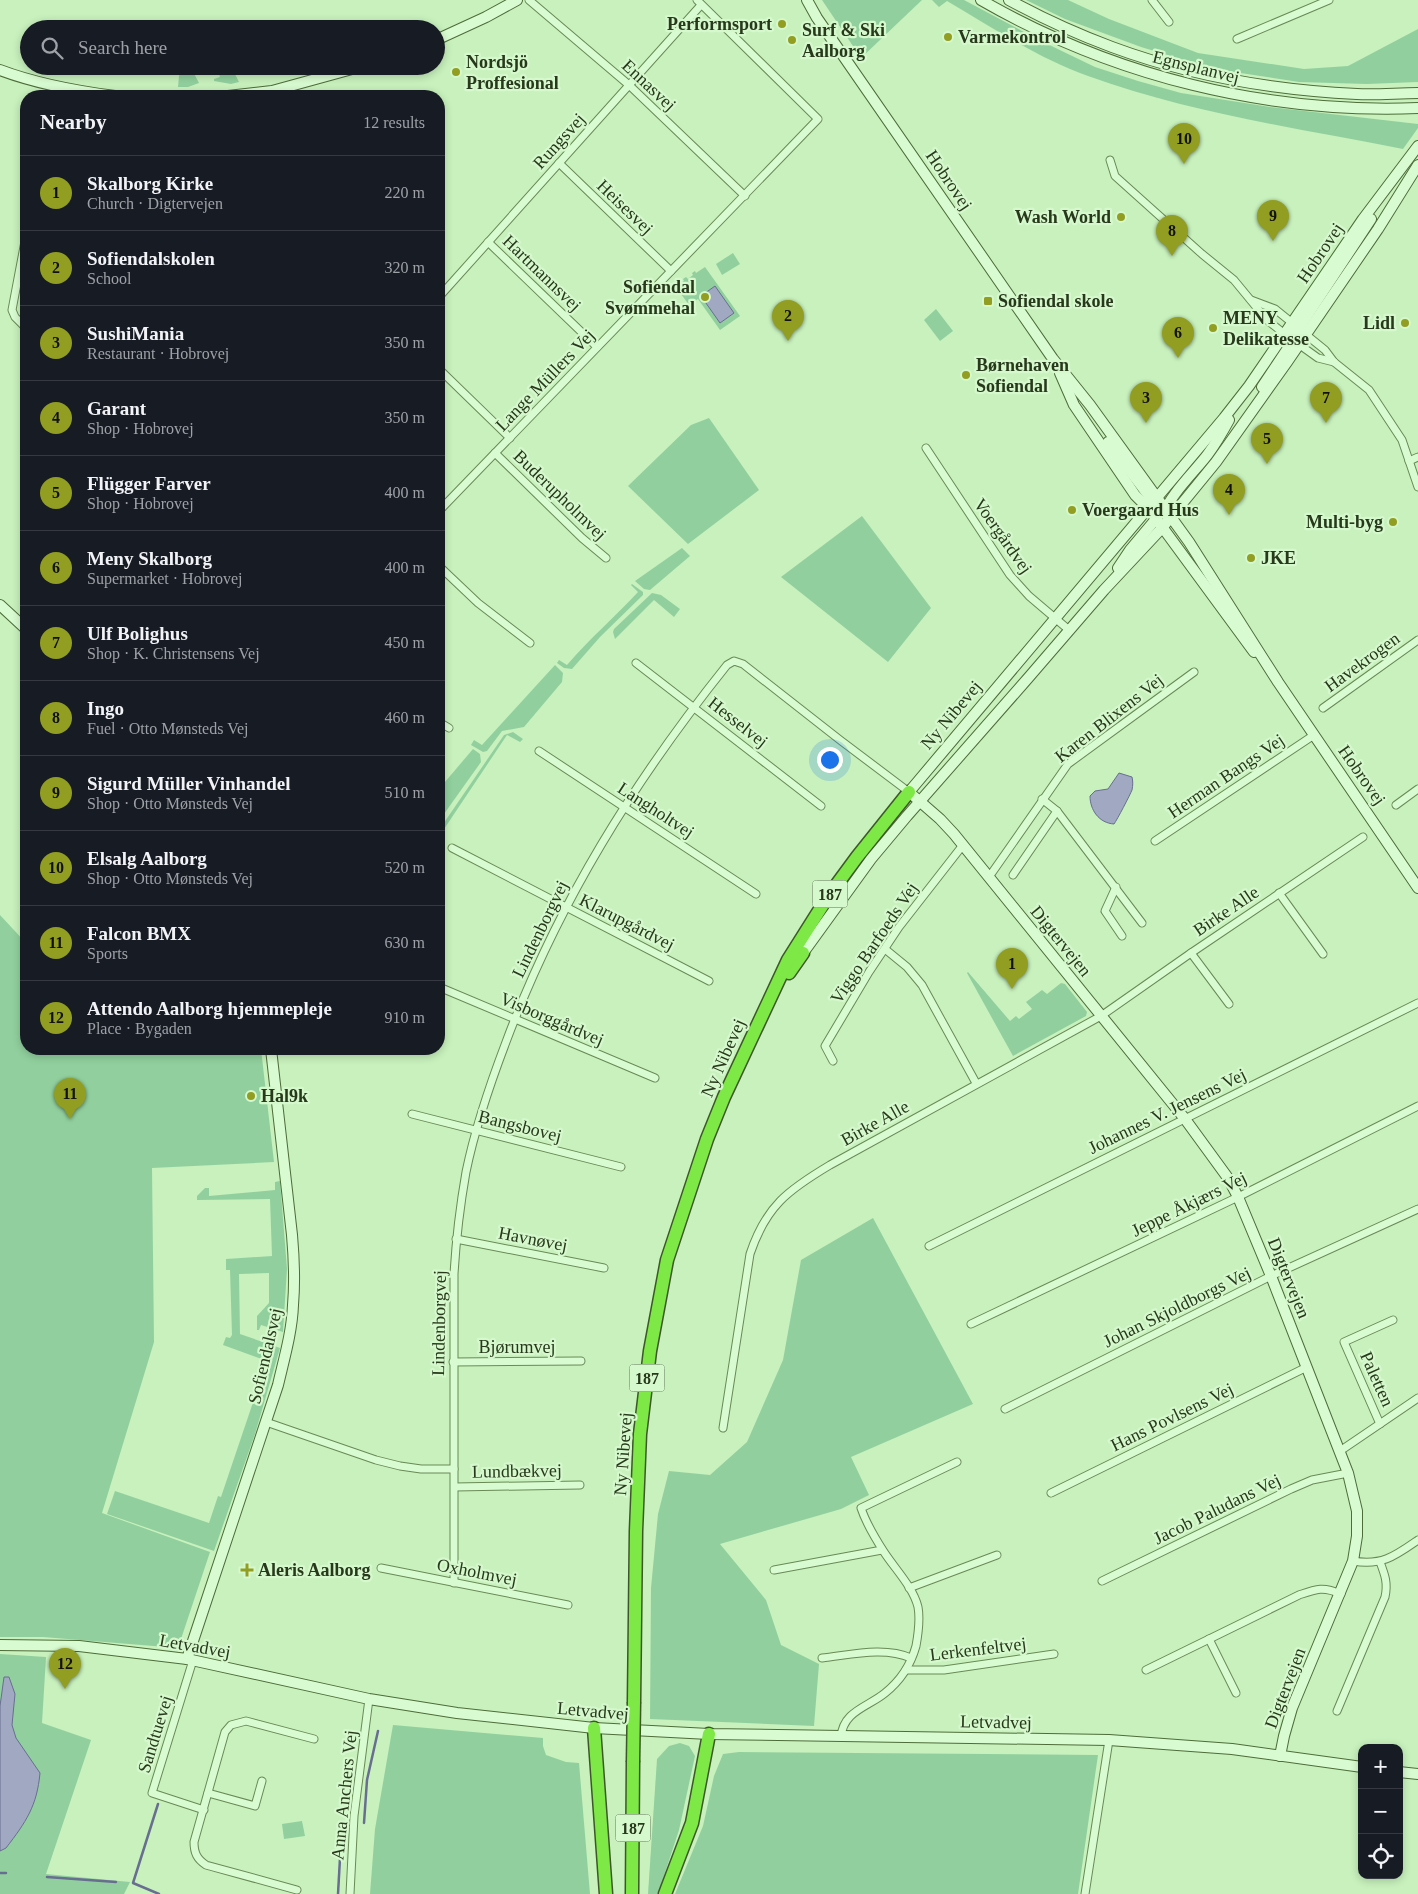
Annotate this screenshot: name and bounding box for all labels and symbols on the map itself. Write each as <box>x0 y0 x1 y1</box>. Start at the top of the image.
place label: Performsport <box>667 14 772 34</box>
marker: Performsport <box>776 18 788 30</box>
place label: Surf & Ski Aalborg <box>802 20 885 61</box>
place label: Varmekontrol <box>958 27 1066 47</box>
marker: Varmekontrol <box>942 31 954 43</box>
marker: Surf & Ski Aalborg <box>786 34 798 46</box>
street label: Egnsplanvej <box>1150 47 1242 87</box>
place label: Nordsjö Proffesional <box>466 52 559 93</box>
street label: Ennasvej <box>618 55 680 115</box>
marker: Nordsjö Proffesional <box>450 66 462 78</box>
street label: Rungsvej <box>529 109 589 173</box>
pin: 10 <box>1168 123 1200 164</box>
street label: Hobrovej <box>922 146 976 214</box>
street label: Heisesvej <box>593 175 657 239</box>
pin: 9 <box>1257 200 1289 241</box>
place label: Wash World <box>1015 207 1111 227</box>
marker: Wash World <box>1115 211 1127 223</box>
pin: 8 <box>1156 215 1188 256</box>
street label: Hobrovej <box>1293 219 1347 287</box>
street label: Hartmannsvej <box>499 231 585 315</box>
place label: Sofiendal Svømmehal <box>605 277 695 318</box>
marker: Sofiendal Svømmehal <box>699 291 711 303</box>
place label: Sofiendal skole <box>998 291 1114 311</box>
marker: Sofiendal skole <box>982 295 994 307</box>
pin: 2 <box>772 300 804 341</box>
place label: MENY Delikatesse <box>1223 308 1309 349</box>
place label: Lidl <box>1363 313 1395 333</box>
pin: 6 <box>1162 317 1194 358</box>
marker: Lidl <box>1399 317 1411 329</box>
marker: MENY Delikatesse <box>1207 322 1219 334</box>
street label: Lange Müllers Vej <box>491 325 599 435</box>
place label: Børnehaven Sofiendal <box>976 355 1069 396</box>
marker: Børnehaven Sofiendal <box>960 369 972 381</box>
pin: 3 <box>1130 382 1162 423</box>
pin: 7 <box>1310 382 1342 423</box>
pin: 5 <box>1251 423 1283 464</box>
street label: Buderupholmvej <box>510 446 610 544</box>
pin: 4 <box>1213 474 1245 515</box>
street label: Voergårdvej <box>970 495 1036 577</box>
place label: Voergaard Hus <box>1082 500 1199 520</box>
marker: Voergaard Hus <box>1066 504 1078 516</box>
place label: Multi-byg <box>1306 512 1383 532</box>
marker: Multi-byg <box>1387 516 1399 528</box>
place label: JKE <box>1261 548 1296 568</box>
marker: JKE <box>1245 552 1257 564</box>
street label: Havekrogen <box>1321 628 1403 696</box>
street label: Karen Blixens Vej <box>1051 670 1167 766</box>
street label: Ny Nibevej <box>917 677 985 753</box>
street label: Hesselvej <box>704 693 772 751</box>
street label: Herman Bangs Vej <box>1164 730 1288 822</box>
street label: Hobrovej <box>1334 741 1390 809</box>
your location <box>817 747 843 773</box>
street label: Langholtvej <box>614 778 698 842</box>
street label: Lindenborgvej <box>508 877 572 981</box>
street label: Viggo Barfoeds Vej <box>826 879 922 1007</box>
road number: 187 <box>812 881 848 908</box>
street label: Birke Alle <box>1190 882 1262 940</box>
street label: Klarupgårdvej <box>576 889 678 955</box>
street label: Digtervejen <box>1026 902 1096 980</box>
pin: 1 <box>996 948 1028 989</box>
street label: Visborggårdvej <box>497 988 607 1050</box>
street label: Ny Nibevej <box>697 1016 749 1100</box>
street label: Johannes V. Jensens Vej <box>1085 1064 1249 1158</box>
pin: 11 <box>54 1078 86 1119</box>
place label: Hal9k <box>261 1086 308 1106</box>
marker: Hal9k <box>245 1090 257 1102</box>
street label: Birke Alle <box>838 1096 912 1150</box>
street label: Bangsbovej <box>476 1106 564 1146</box>
street label: Jeppe Åkjærs Vej <box>1128 1167 1250 1241</box>
street label: Havnøvej <box>497 1223 569 1255</box>
street label: Digtervejen <box>1264 1235 1314 1321</box>
street label: Johan Skjoldborgs Vej <box>1100 1263 1254 1351</box>
street label: Lindenborgvej <box>428 1270 450 1376</box>
street label: Sofiendalsvej <box>244 1306 286 1406</box>
street label: Bjørumvej <box>479 1337 556 1357</box>
street label: Paletten <box>1356 1348 1398 1410</box>
road number: 187 <box>630 1365 664 1392</box>
street label: Hans Povlsens Vej <box>1108 1379 1236 1455</box>
street label: Ny Nibevej <box>610 1412 636 1496</box>
street label: Lundbækvej <box>472 1460 562 1482</box>
street label: Jacob Paludans Vej <box>1150 1470 1284 1548</box>
street label: Oxholmvej <box>435 1554 519 1590</box>
place label: Aleris Aalborg <box>258 1560 371 1580</box>
marker: Aleris Aalborg <box>240 1563 254 1577</box>
street label: Letvadvej <box>158 1630 232 1662</box>
street label: Lerkenfeltvej <box>929 1633 1027 1665</box>
street label: Digtervejen <box>1260 1645 1310 1731</box>
pin: 12 <box>49 1648 81 1689</box>
street label: Sandtuevej <box>134 1693 176 1775</box>
street label: Letvadvej <box>556 1698 630 1724</box>
street label: Letvadvej <box>960 1711 1032 1733</box>
street label: Anna Anchers Vej <box>327 1729 361 1861</box>
road number: 187 <box>616 1815 650 1842</box>

